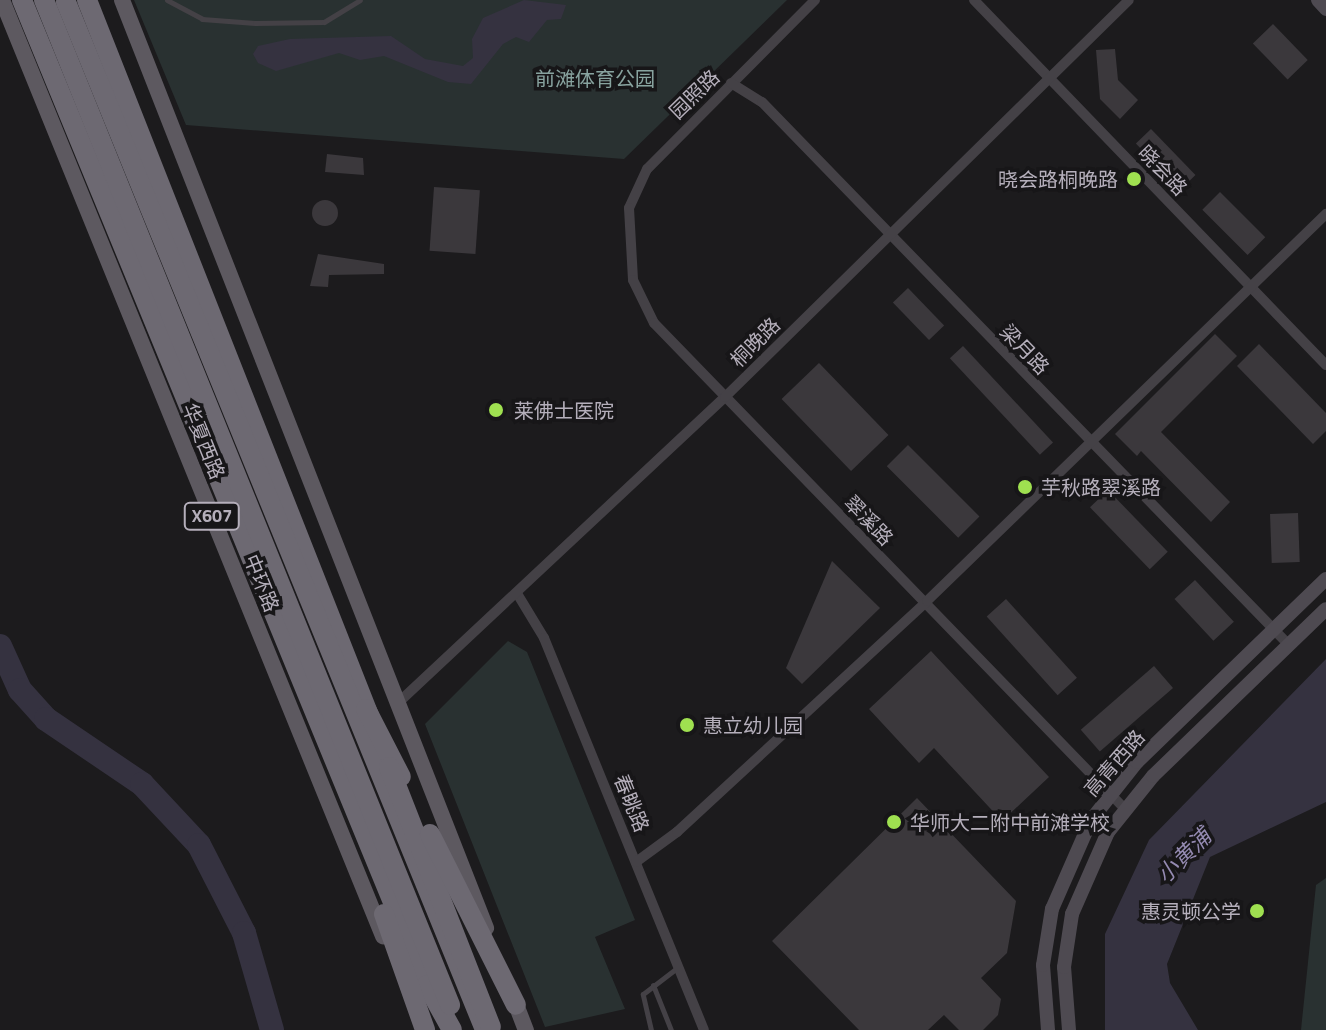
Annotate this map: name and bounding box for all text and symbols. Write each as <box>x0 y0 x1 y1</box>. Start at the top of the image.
street label: 园照路 <box>664 65 724 123</box>
park label: 前滩体育公园 <box>535 66 655 90</box>
street label: 晓会路 <box>1134 140 1192 200</box>
place label: 晓会路桐晚路 <box>998 167 1118 191</box>
marker: 晓会路桐晚路 <box>1125 170 1143 188</box>
street label: 桐晚路 <box>725 312 785 372</box>
street label: 梁月路 <box>996 319 1054 379</box>
place label: 莱佛士医院 <box>514 398 614 422</box>
street label: 华夏西路 <box>178 399 230 483</box>
marker: 莱佛士医院 <box>485 399 507 421</box>
place label: 芋秋路翠溪路 <box>1041 475 1161 499</box>
marker: 芋秋路翠溪路 <box>1016 478 1034 496</box>
street label: 翠溪路 <box>840 490 898 550</box>
road number: X607 <box>182 502 242 530</box>
street label: 中环路 <box>240 551 284 615</box>
place label: 惠立幼儿园 <box>703 713 803 737</box>
marker: 惠立幼儿园 <box>678 716 696 734</box>
street label: 高青西路 <box>1079 725 1149 801</box>
street label: 春眺路 <box>610 771 654 835</box>
place label: 华师大二附中前滩学校 <box>910 810 1110 834</box>
marker: 华师大二附中前滩学校 <box>885 813 903 831</box>
water label: 小黄浦 <box>1151 823 1217 889</box>
place label: 惠灵顿公学 <box>1141 899 1241 923</box>
marker: 惠灵顿公学 <box>1248 902 1266 920</box>

